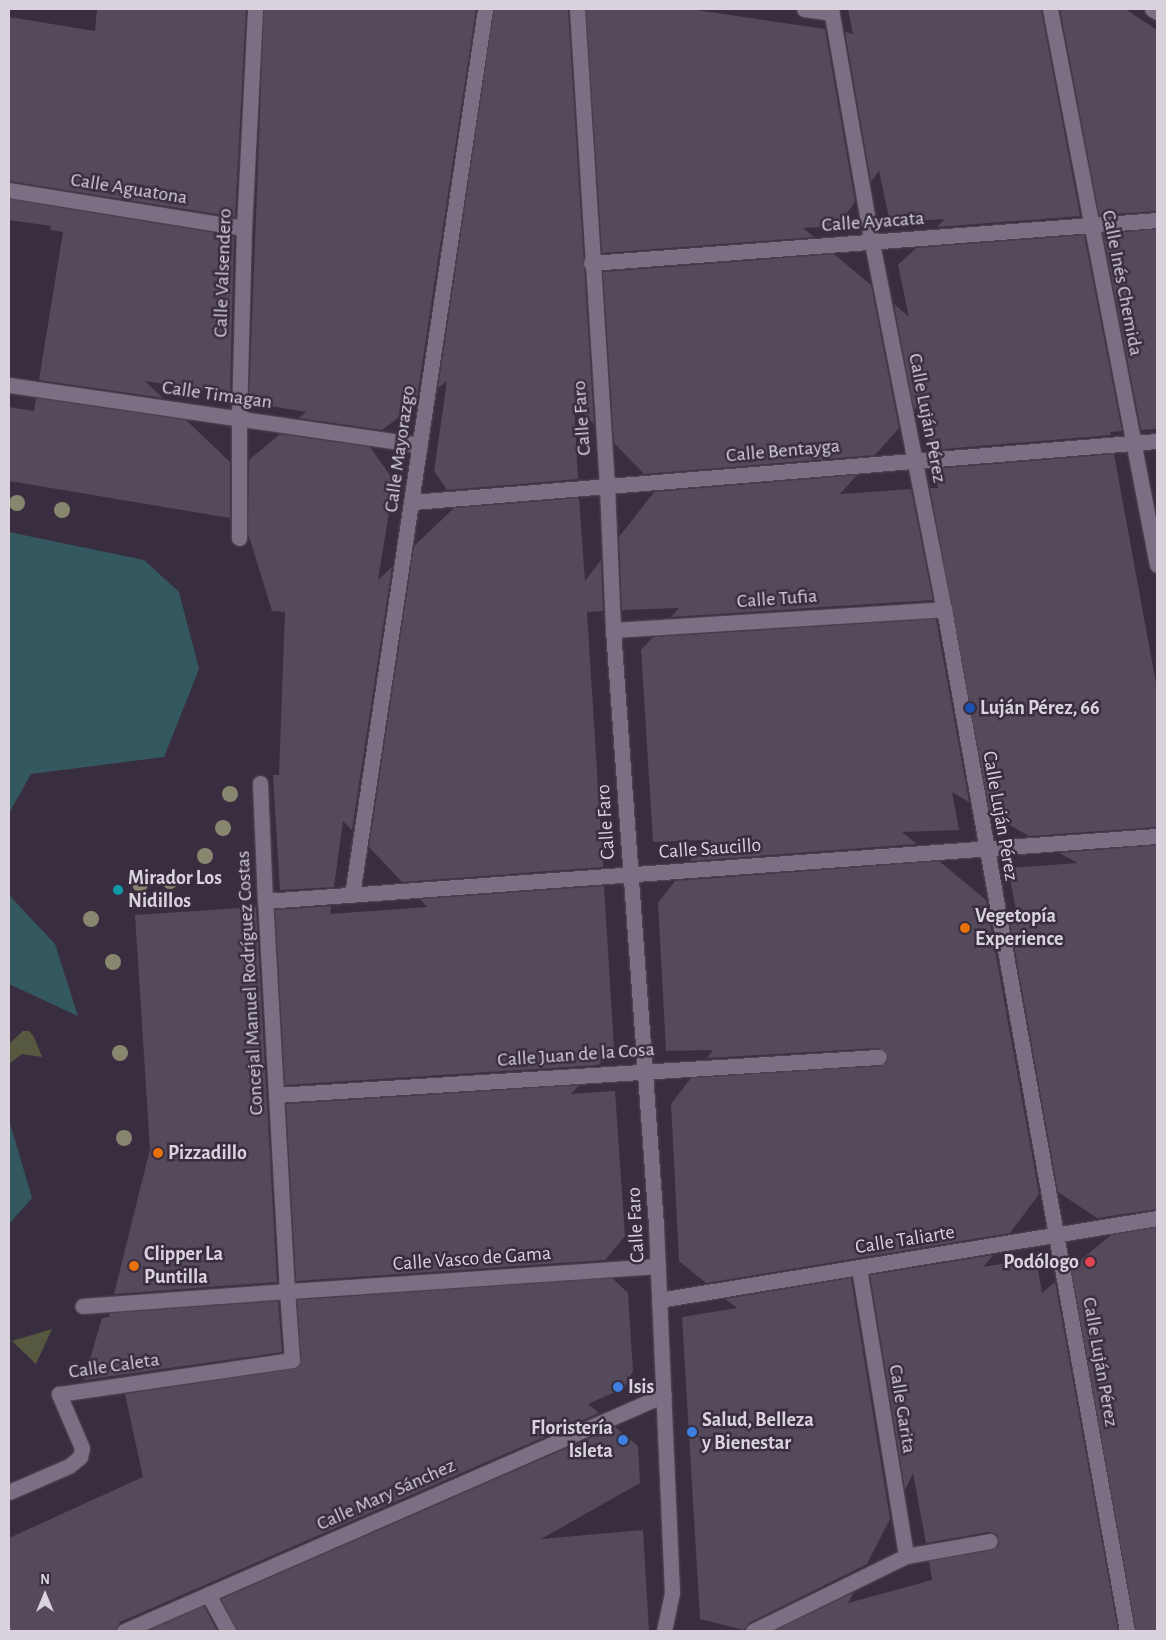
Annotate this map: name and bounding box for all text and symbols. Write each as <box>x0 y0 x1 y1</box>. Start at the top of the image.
street label: Calle Aguatona <box>69 168 189 210</box>
street label: Calle Ayacata <box>821 206 925 238</box>
street label: Calle Valsendero <box>209 208 237 338</box>
street label: Calle Inés Chemida <box>1096 208 1148 358</box>
street label: Calle Luján Pérez <box>903 351 951 485</box>
street label: Calle Timagan <box>160 375 274 415</box>
street label: Calle Faro <box>567 380 597 456</box>
street label: Calle Mayorazgo <box>379 384 421 514</box>
street label: Calle Bentayga <box>725 434 841 468</box>
street label: Calle Tufia <box>736 584 818 614</box>
place label: Luján Pérez, 66 <box>980 696 1100 720</box>
marker: Luján Pérez, 66 <box>964 702 976 714</box>
street label: Calle Luján Pérez <box>977 749 1023 883</box>
street label: Calle Faro <box>591 784 621 860</box>
street label: Calle Saucillo <box>658 833 762 865</box>
street label: Concejal Manuel Rodríguez Costas <box>231 850 269 1116</box>
place label: Mirador Los Nidillos <box>128 866 222 913</box>
marker: Mirador Los Nidillos <box>112 884 124 896</box>
place label: Vegetopía Experience <box>975 904 1064 951</box>
marker: Vegetopía Experience <box>959 922 971 934</box>
street label: Calle Juan de la Cosa <box>496 1038 656 1072</box>
place label: Pizzadillo <box>168 1141 247 1165</box>
marker: Pizzadillo <box>152 1147 164 1159</box>
street label: Calle Faro <box>622 1187 650 1263</box>
street label: Calle Taliarte <box>854 1220 956 1260</box>
street label: Calle Vasco de Gama <box>392 1241 552 1277</box>
place label: Clipper La Puntilla <box>144 1242 223 1289</box>
place label: Podólogo <box>1003 1250 1079 1274</box>
marker: Podólogo <box>1083 1255 1097 1269</box>
marker: Clipper La Puntilla <box>128 1260 140 1272</box>
street label: Calle Luján Pérez <box>1077 1295 1123 1429</box>
street label: Calle Caleta <box>67 1348 161 1384</box>
street label: Calle Garita <box>883 1363 921 1455</box>
place label: Isis <box>628 1375 654 1399</box>
marker: Isis <box>612 1381 624 1393</box>
place label: Salud, Belleza y Bienestar <box>702 1408 814 1455</box>
place label: Floristería Isleta <box>531 1416 613 1463</box>
marker: Salud, Belleza y Bienestar <box>686 1426 698 1438</box>
marker: Floristería Isleta <box>617 1434 629 1446</box>
street label: Calle Mary Sánchez <box>313 1454 459 1536</box>
north arrow <box>20 1570 70 1620</box>
text: N <box>40 1573 50 1587</box>

